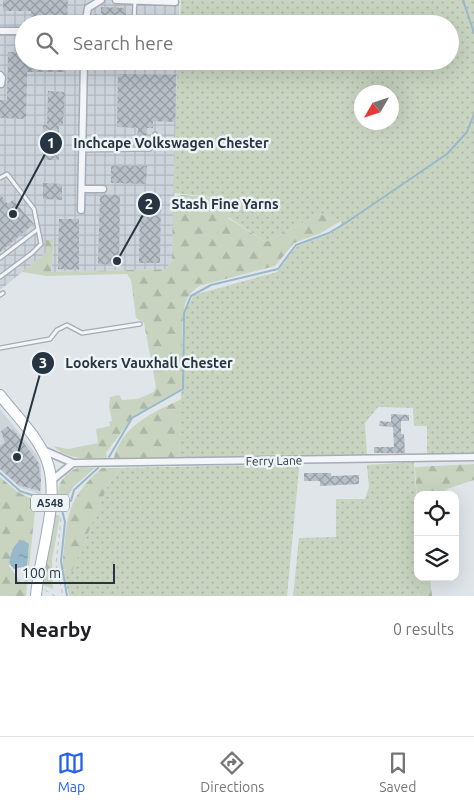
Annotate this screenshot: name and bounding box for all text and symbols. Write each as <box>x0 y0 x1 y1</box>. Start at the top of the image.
search box <box>15 15 459 70</box>
icon: search <box>33 29 61 57</box>
text: Search here <box>73 32 173 54</box>
north arrow <box>354 85 399 130</box>
callout: Inchcape Volkswagen Chester <box>38 128 279 157</box>
text: 1 <box>47 134 55 151</box>
text: Inchcape Volkswagen Chester <box>73 135 269 151</box>
callout: Stash Fine Yarns <box>137 189 289 218</box>
text: 2 <box>145 195 153 212</box>
text: Stash Fine Yarns <box>171 196 279 212</box>
callout: Lookers Vauxhall Chester <box>30 349 243 378</box>
text: 3 <box>39 354 47 371</box>
text: Lookers Vauxhall Chester <box>65 355 233 371</box>
street label: Ferry Lane <box>246 454 302 467</box>
map controls <box>414 491 459 581</box>
button: locate <box>414 491 459 536</box>
road number: A548 <box>31 494 69 512</box>
button: layers <box>414 536 459 581</box>
scale bar <box>15 561 115 584</box>
text: 100 m <box>22 565 61 581</box>
text: Nearby <box>20 617 91 641</box>
text: 0 results <box>393 620 454 638</box>
tab: Map <box>57 749 85 795</box>
tab: Directions <box>200 749 264 795</box>
tab: Saved <box>379 749 417 795</box>

